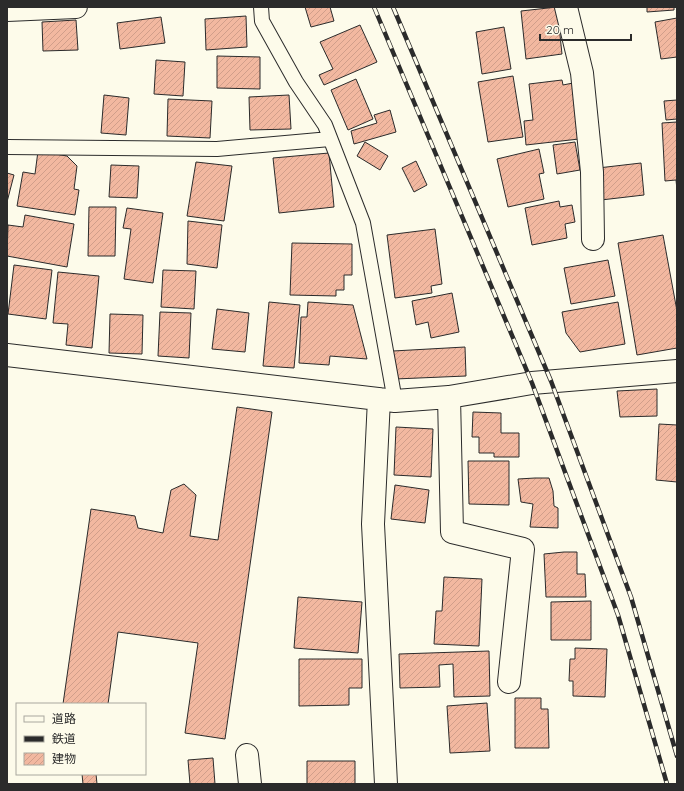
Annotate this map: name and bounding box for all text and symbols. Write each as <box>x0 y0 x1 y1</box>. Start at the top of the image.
scale bar <box>540 16 631 42</box>
text: 20 m <box>546 22 574 37</box>
legend <box>16 703 146 775</box>
text: 道路 <box>52 711 76 726</box>
text: 鉄道 <box>52 731 76 746</box>
text: 建物 <box>52 751 76 766</box>

